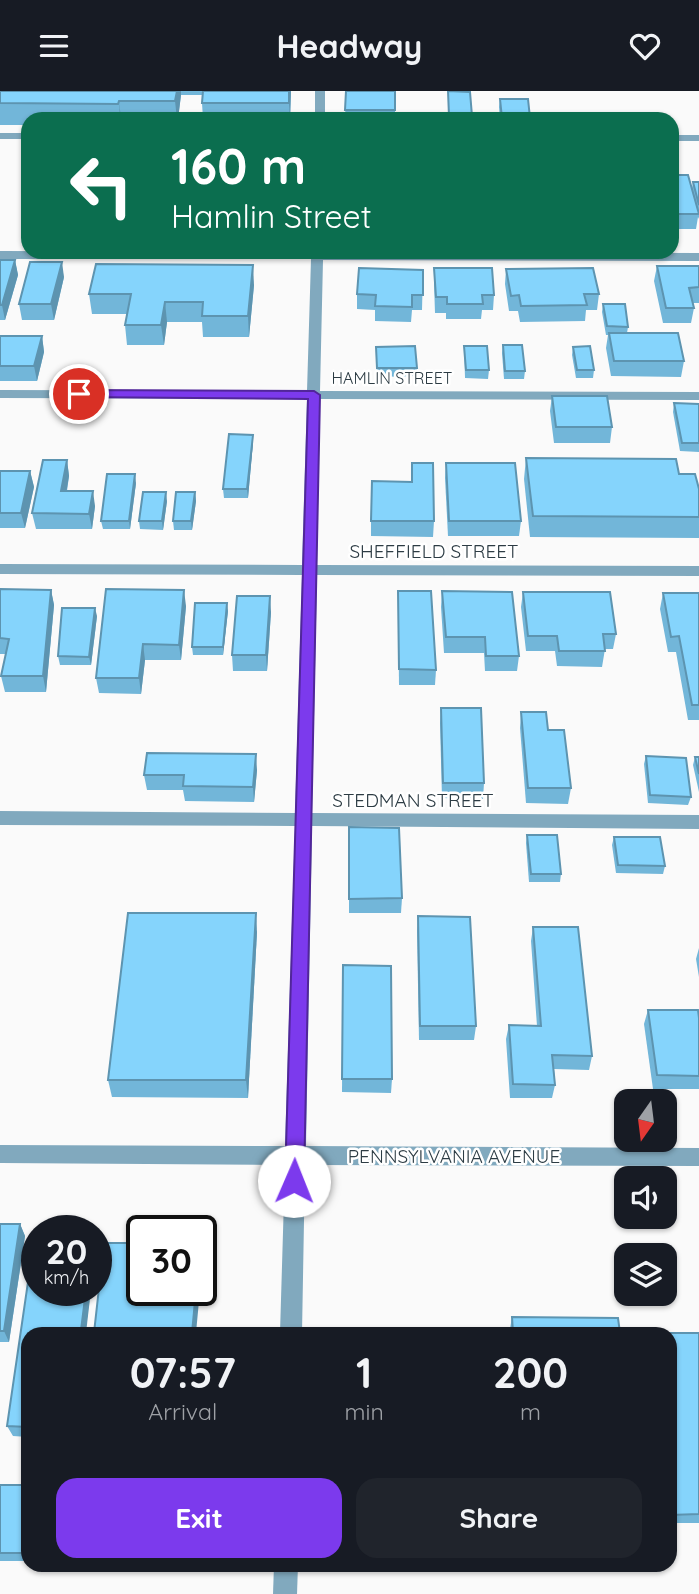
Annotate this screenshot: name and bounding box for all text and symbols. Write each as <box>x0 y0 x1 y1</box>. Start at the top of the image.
text: Headway <box>277 26 422 66</box>
icon: menu <box>35 27 73 65</box>
icon: heart <box>626 27 664 65</box>
text: 160 m <box>171 135 306 196</box>
icon: left <box>56 140 147 231</box>
text: Hamlin Street <box>171 196 372 236</box>
pin <box>49 364 109 424</box>
street label: HAMLIN STREET <box>332 368 453 388</box>
icon: arrive <box>60 375 98 413</box>
street label: SHEFFIELD STREET <box>349 539 519 563</box>
street label: STEDMAN STREET <box>332 788 494 812</box>
north arrow <box>614 1089 677 1151</box>
map controls <box>614 1089 677 1306</box>
position arrow <box>257 1144 331 1218</box>
street label: PENNSYLVANIA AVENUE <box>348 1144 560 1168</box>
button: sound <box>614 1166 677 1229</box>
speed limit sign: 30 <box>126 1215 217 1306</box>
text: 20 <box>46 1229 87 1273</box>
button: layers <box>614 1243 677 1306</box>
text: km/h <box>44 1266 89 1289</box>
text: 07:57 <box>130 1346 236 1399</box>
text: 1 <box>356 1346 372 1399</box>
text: 200 <box>493 1346 568 1399</box>
text: Arrival <box>148 1397 217 1426</box>
text: min <box>345 1397 384 1426</box>
text: m <box>520 1397 541 1426</box>
button: Exit <box>56 1478 342 1558</box>
button: Share <box>356 1478 642 1558</box>

